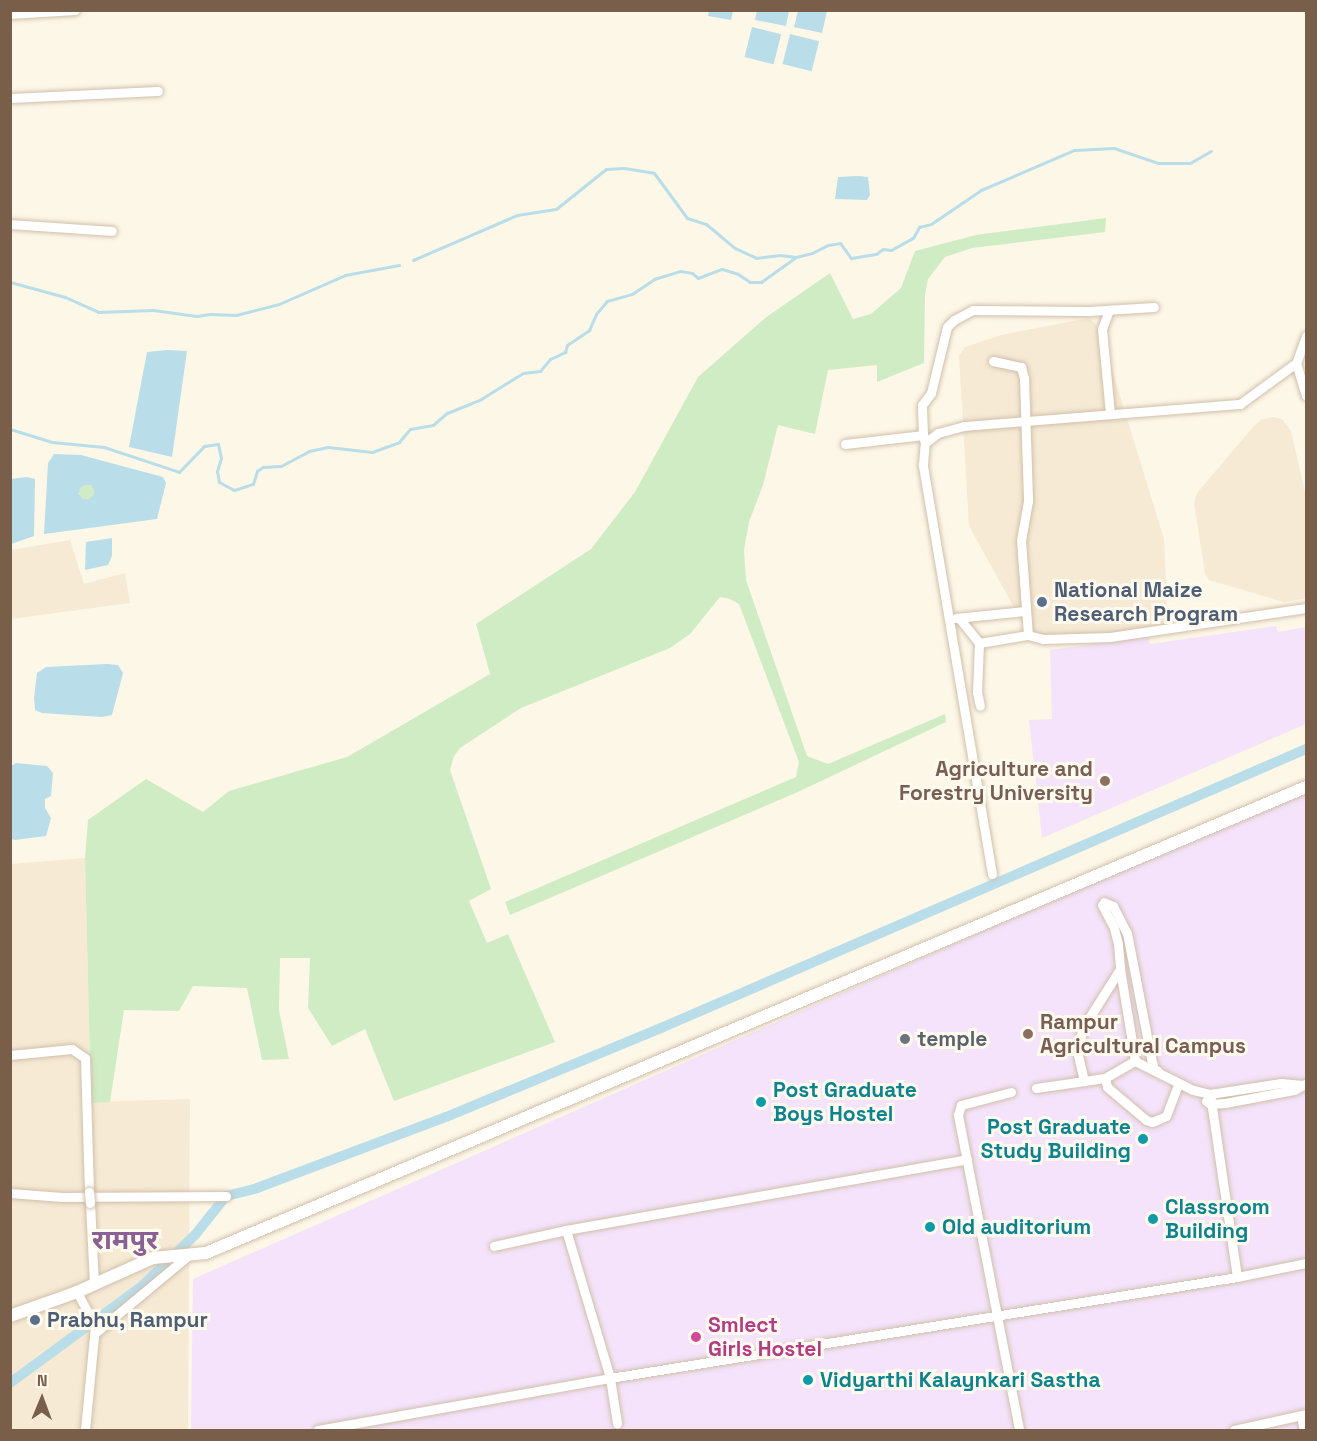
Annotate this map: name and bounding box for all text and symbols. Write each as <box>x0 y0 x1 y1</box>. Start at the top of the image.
place label: National Maize Research Program <box>1054 577 1238 627</box>
marker: National Maize Research Program <box>1035 595 1049 609</box>
place label: Agriculture and Forestry University <box>899 756 1093 806</box>
marker: Agriculture and Forestry University <box>1098 774 1112 788</box>
place label: Rampur Agricultural Campus <box>1040 1009 1246 1059</box>
place label: temple <box>917 1026 987 1052</box>
marker: Rampur Agricultural Campus <box>1021 1027 1035 1041</box>
marker: temple <box>898 1032 912 1046</box>
place label: Post Graduate Boys Hostel <box>773 1077 917 1127</box>
marker: Post Graduate Boys Hostel <box>754 1095 768 1109</box>
place label: Post Graduate Study Building <box>981 1114 1131 1164</box>
marker: Post Graduate Study Building <box>1136 1132 1150 1146</box>
place label: Classroom Building <box>1165 1194 1270 1244</box>
marker: Classroom Building <box>1146 1212 1160 1226</box>
place label: Old auditorium <box>942 1214 1091 1240</box>
marker: Old auditorium <box>923 1220 937 1234</box>
district label: रामपुर <box>92 1224 158 1256</box>
place label: Prabhu, Rampur <box>47 1307 208 1333</box>
place label: Smlect Girls Hostel <box>708 1312 822 1362</box>
marker: Prabhu, Rampur <box>28 1313 42 1327</box>
marker: Smlect Girls Hostel <box>689 1330 703 1344</box>
place label: Vidyarthi Kalaynkari Sastha <box>820 1367 1101 1393</box>
north arrow <box>12 1369 72 1429</box>
text: N <box>37 1370 48 1391</box>
marker: Vidyarthi Kalaynkari Sastha <box>801 1373 815 1387</box>

